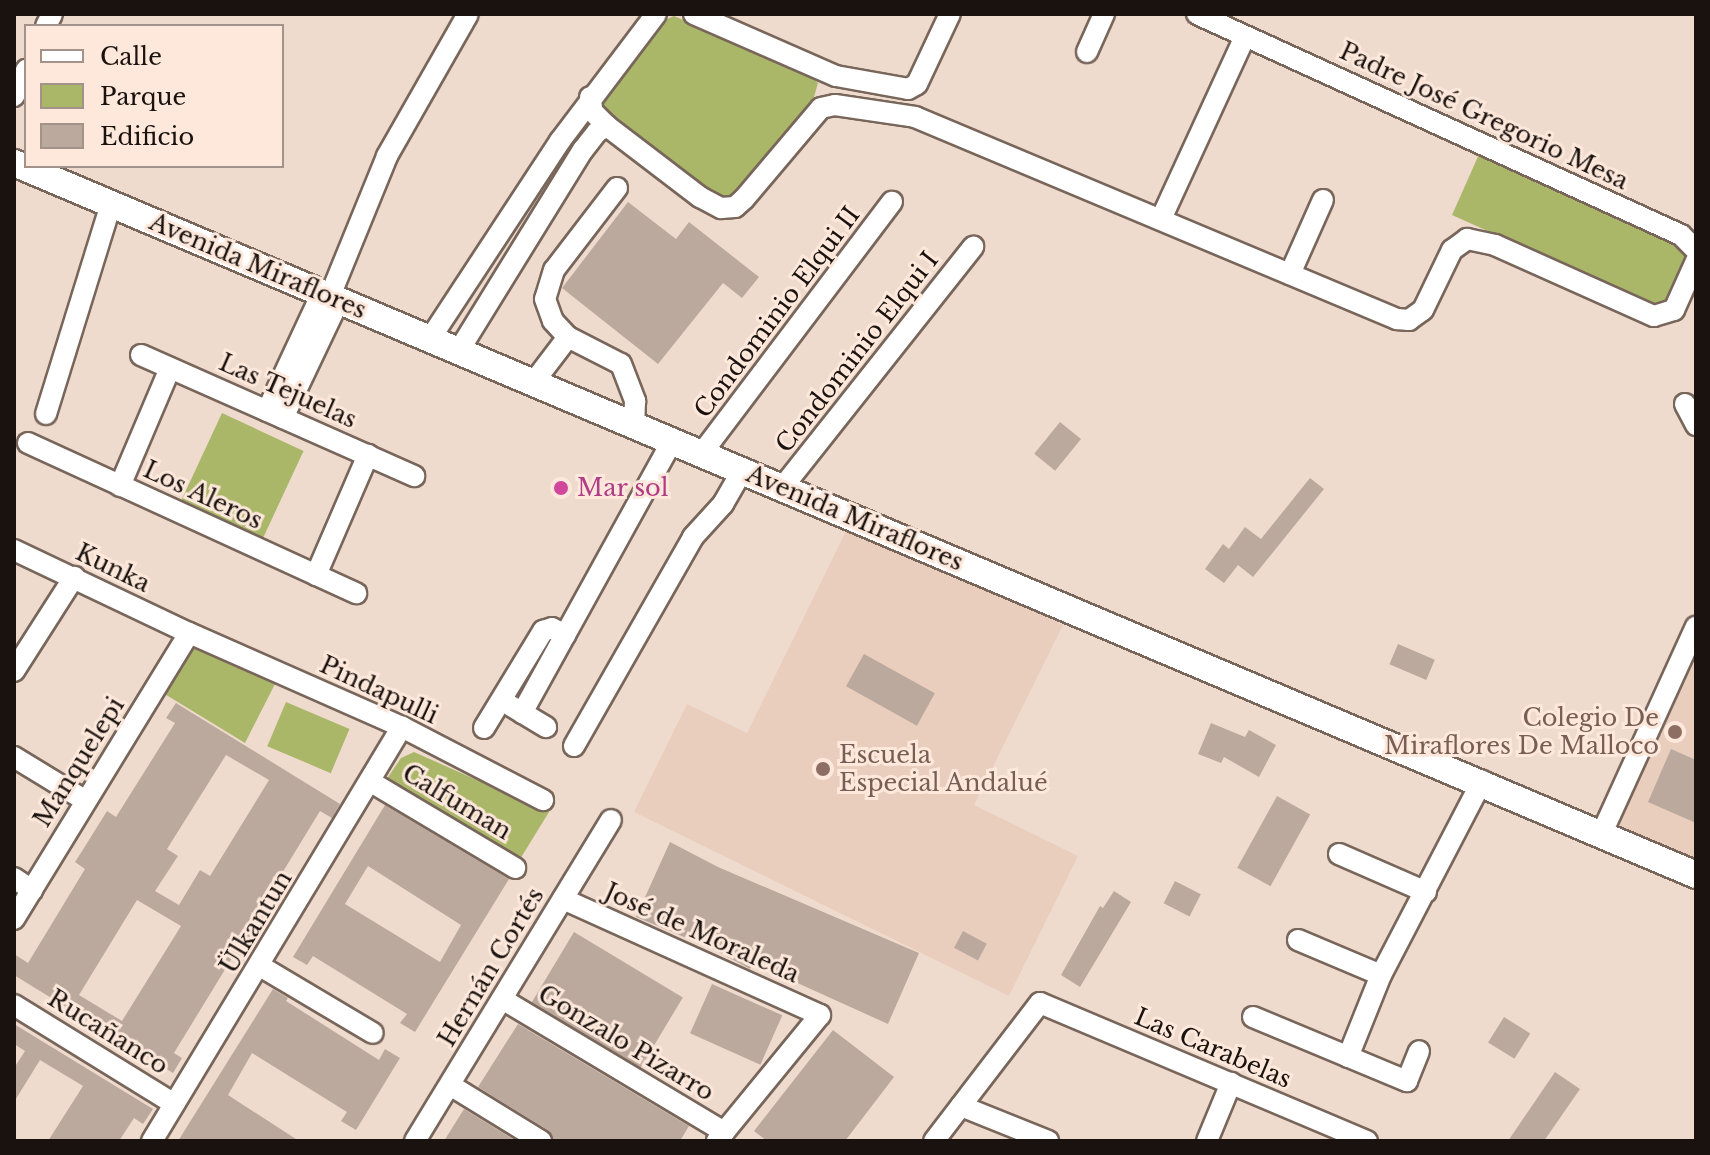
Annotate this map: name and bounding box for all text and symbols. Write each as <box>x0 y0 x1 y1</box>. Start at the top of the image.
legend <box>24 24 284 168</box>
street label: Padre José Gregorio Mesa <box>1335 36 1633 196</box>
text: Calle <box>100 42 162 71</box>
text: Parque <box>100 82 186 111</box>
text: Edificio <box>100 122 194 151</box>
street label: Condominio Elqui II <box>688 201 866 423</box>
street label: Avenida Miraflores <box>145 207 371 325</box>
street label: Condominio Elqui I <box>770 246 944 458</box>
street label: Las Tejuelas <box>214 348 362 434</box>
street label: Los Aleros <box>139 455 267 535</box>
street label: Avenida Miraflores <box>742 459 968 577</box>
place label: Mar sol <box>577 474 669 502</box>
marker: Mar sol <box>552 479 570 497</box>
street label: Kunka <box>71 538 155 598</box>
street label: Pindapulli <box>315 650 443 730</box>
street label: Manquelepi <box>28 692 130 832</box>
place label: Colegio De Miraflores De Malloco <box>1384 704 1659 760</box>
marker: Colegio De Miraflores De Malloco <box>1666 723 1684 741</box>
place label: Escuela Especial Andalué <box>839 741 1049 797</box>
street label: Calfuman <box>397 758 517 846</box>
marker: Escuela Especial Andalué <box>814 760 832 778</box>
street label: Ülkantun <box>214 865 298 979</box>
street label: José de Moraleda <box>600 877 804 989</box>
street label: Hernán Cortés <box>432 882 550 1052</box>
street label: Gonzalo Pizarro <box>533 979 719 1107</box>
street label: Rucañanco <box>43 984 173 1080</box>
street label: Las Carabelas <box>1130 1002 1296 1094</box>

